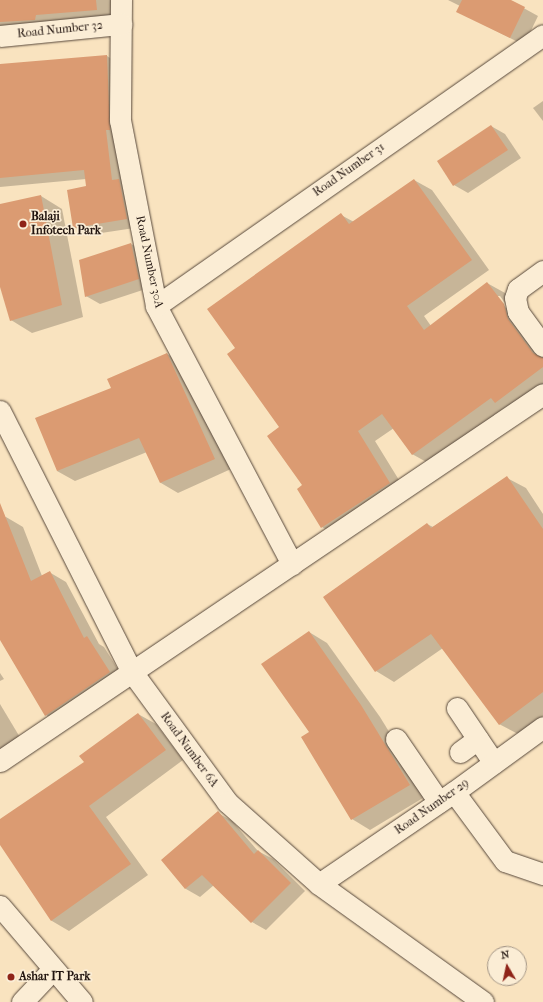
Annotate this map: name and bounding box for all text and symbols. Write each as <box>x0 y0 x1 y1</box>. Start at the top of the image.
street label: Road Number 32 <box>17 18 103 42</box>
street label: Road Number 31 <box>310 140 388 200</box>
place label: Balaji Infotech Park <box>31 210 101 238</box>
street label: Road Number 30A <box>132 214 166 310</box>
marker: Balaji Infotech Park <box>18 219 28 229</box>
street label: Road Number 6A <box>157 710 221 790</box>
street label: Road Number 29 <box>392 776 472 838</box>
north arrow <box>487 946 527 986</box>
text: N <box>500 948 510 962</box>
place label: Ashar IT Park <box>19 970 90 984</box>
marker: Ashar IT Park <box>6 972 16 982</box>

